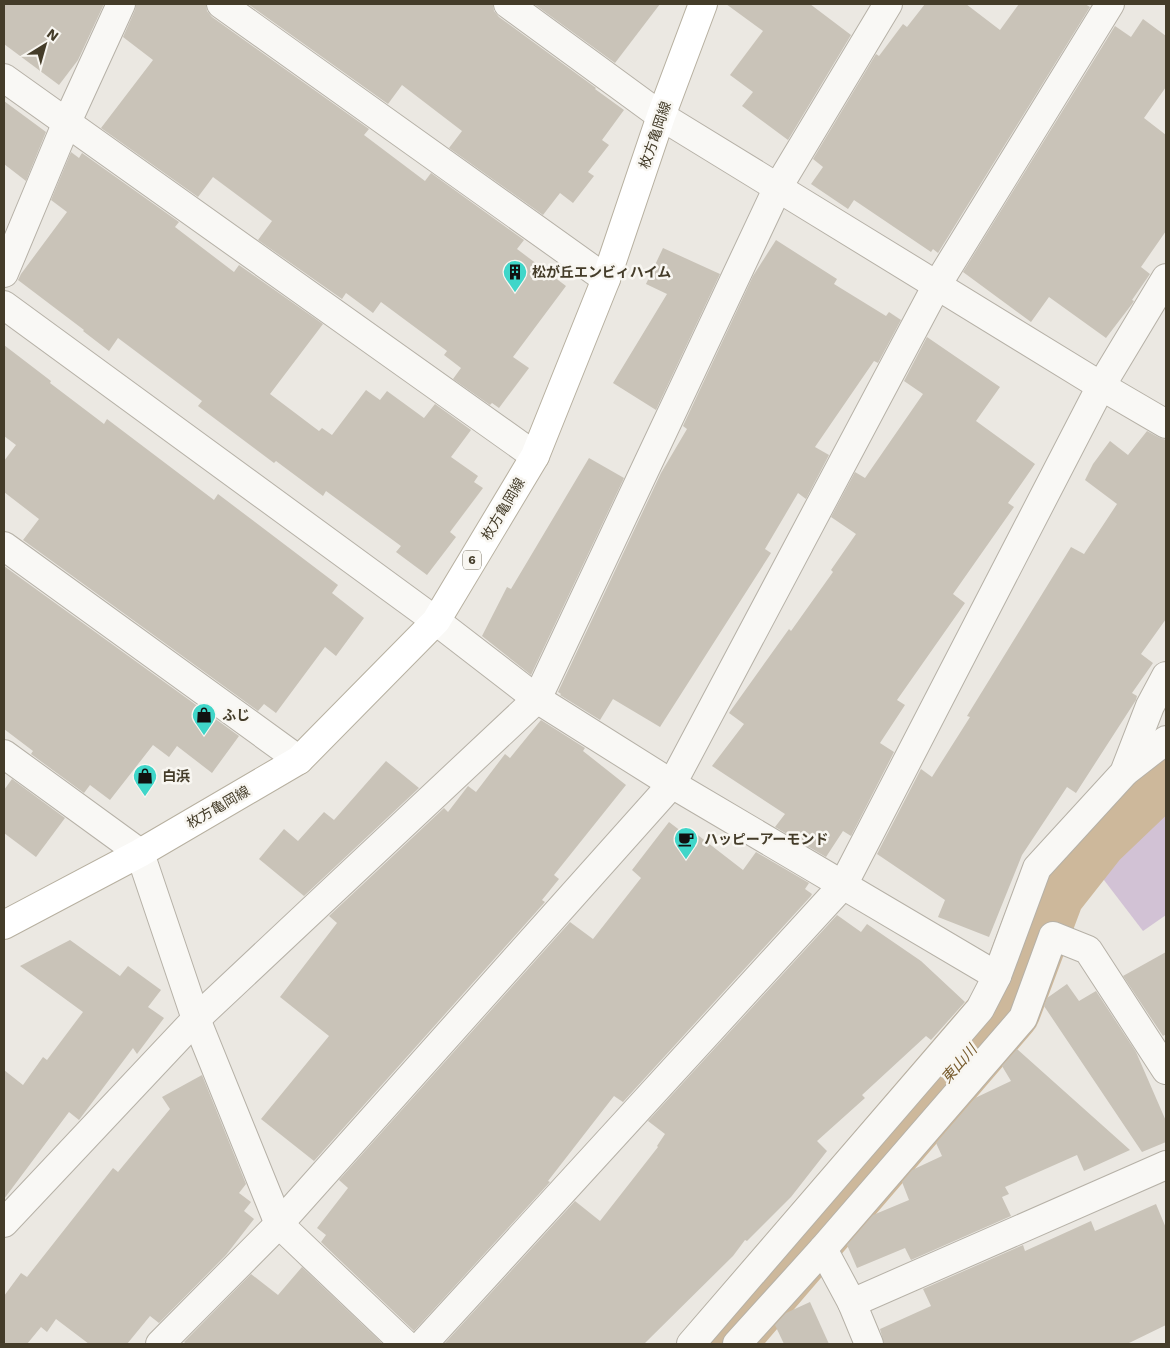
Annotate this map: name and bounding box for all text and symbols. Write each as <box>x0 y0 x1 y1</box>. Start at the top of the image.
north arrow <box>20 20 70 70</box>
text: N <box>44 25 62 44</box>
street label: 枚方亀岡線 <box>636 99 674 171</box>
building icon: 松が丘エンビィハイム <box>502 259 528 293</box>
place label: 松が丘エンビィハイム <box>532 264 671 280</box>
street label: 枚方亀岡線 <box>478 475 528 543</box>
road number: 6 <box>463 550 481 570</box>
shop icon: ふじ <box>191 702 217 736</box>
place label: ふじ <box>222 707 250 723</box>
shop icon: 白浜 <box>132 763 158 797</box>
place label: 白浜 <box>162 768 190 784</box>
street label: 枚方亀岡線 <box>184 783 252 831</box>
cafe icon: ハッピーアーモンド <box>673 826 699 860</box>
place label: ハッピーアーモンド <box>704 831 829 847</box>
water label: 東山川 <box>937 1040 982 1087</box>

